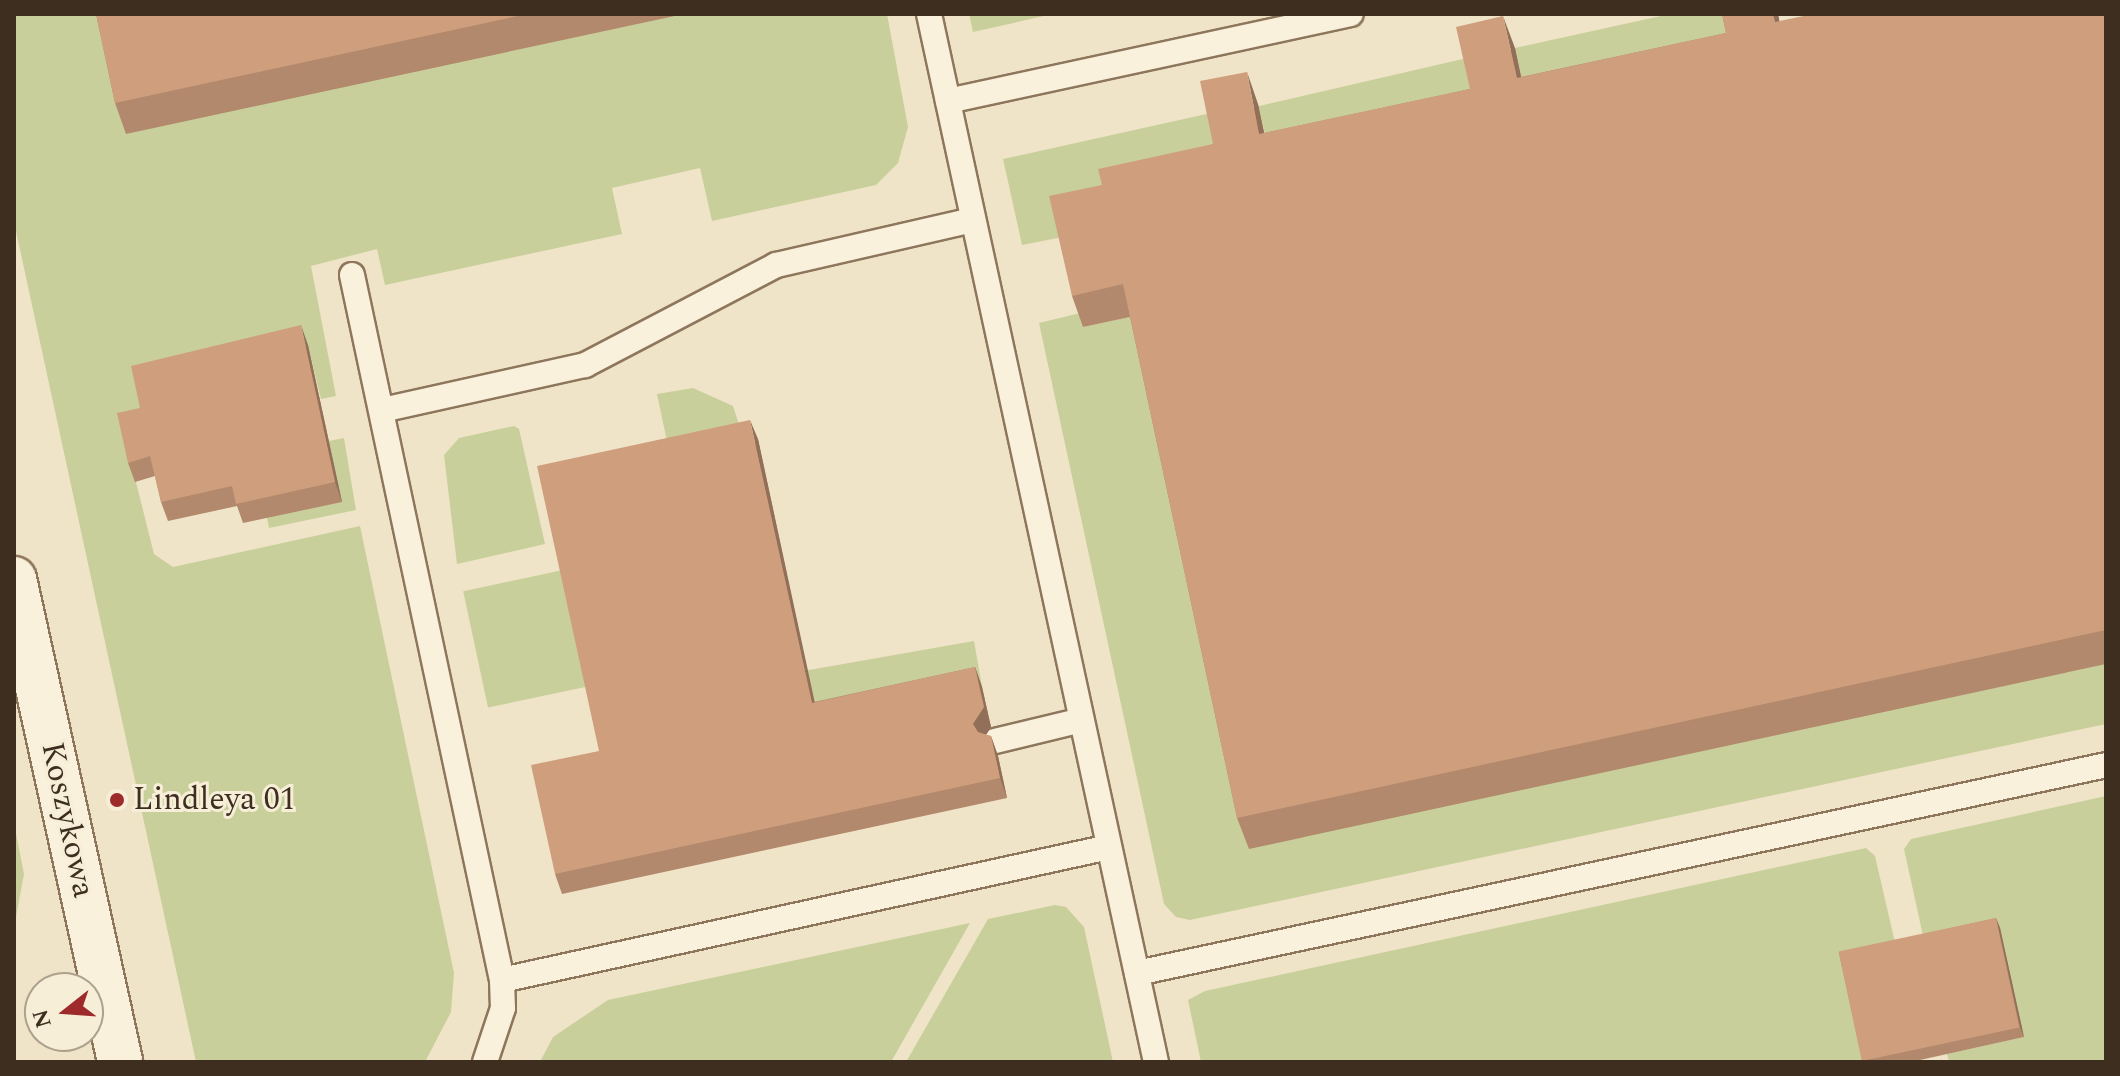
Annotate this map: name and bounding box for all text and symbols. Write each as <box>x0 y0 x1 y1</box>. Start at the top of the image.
street label: Koszykowa <box>32 739 102 901</box>
place label: Lindleya 01 <box>133 781 296 819</box>
marker: Lindleya 01 <box>108 791 126 809</box>
north arrow <box>24 972 104 1052</box>
text: N <box>24 1005 61 1032</box>

